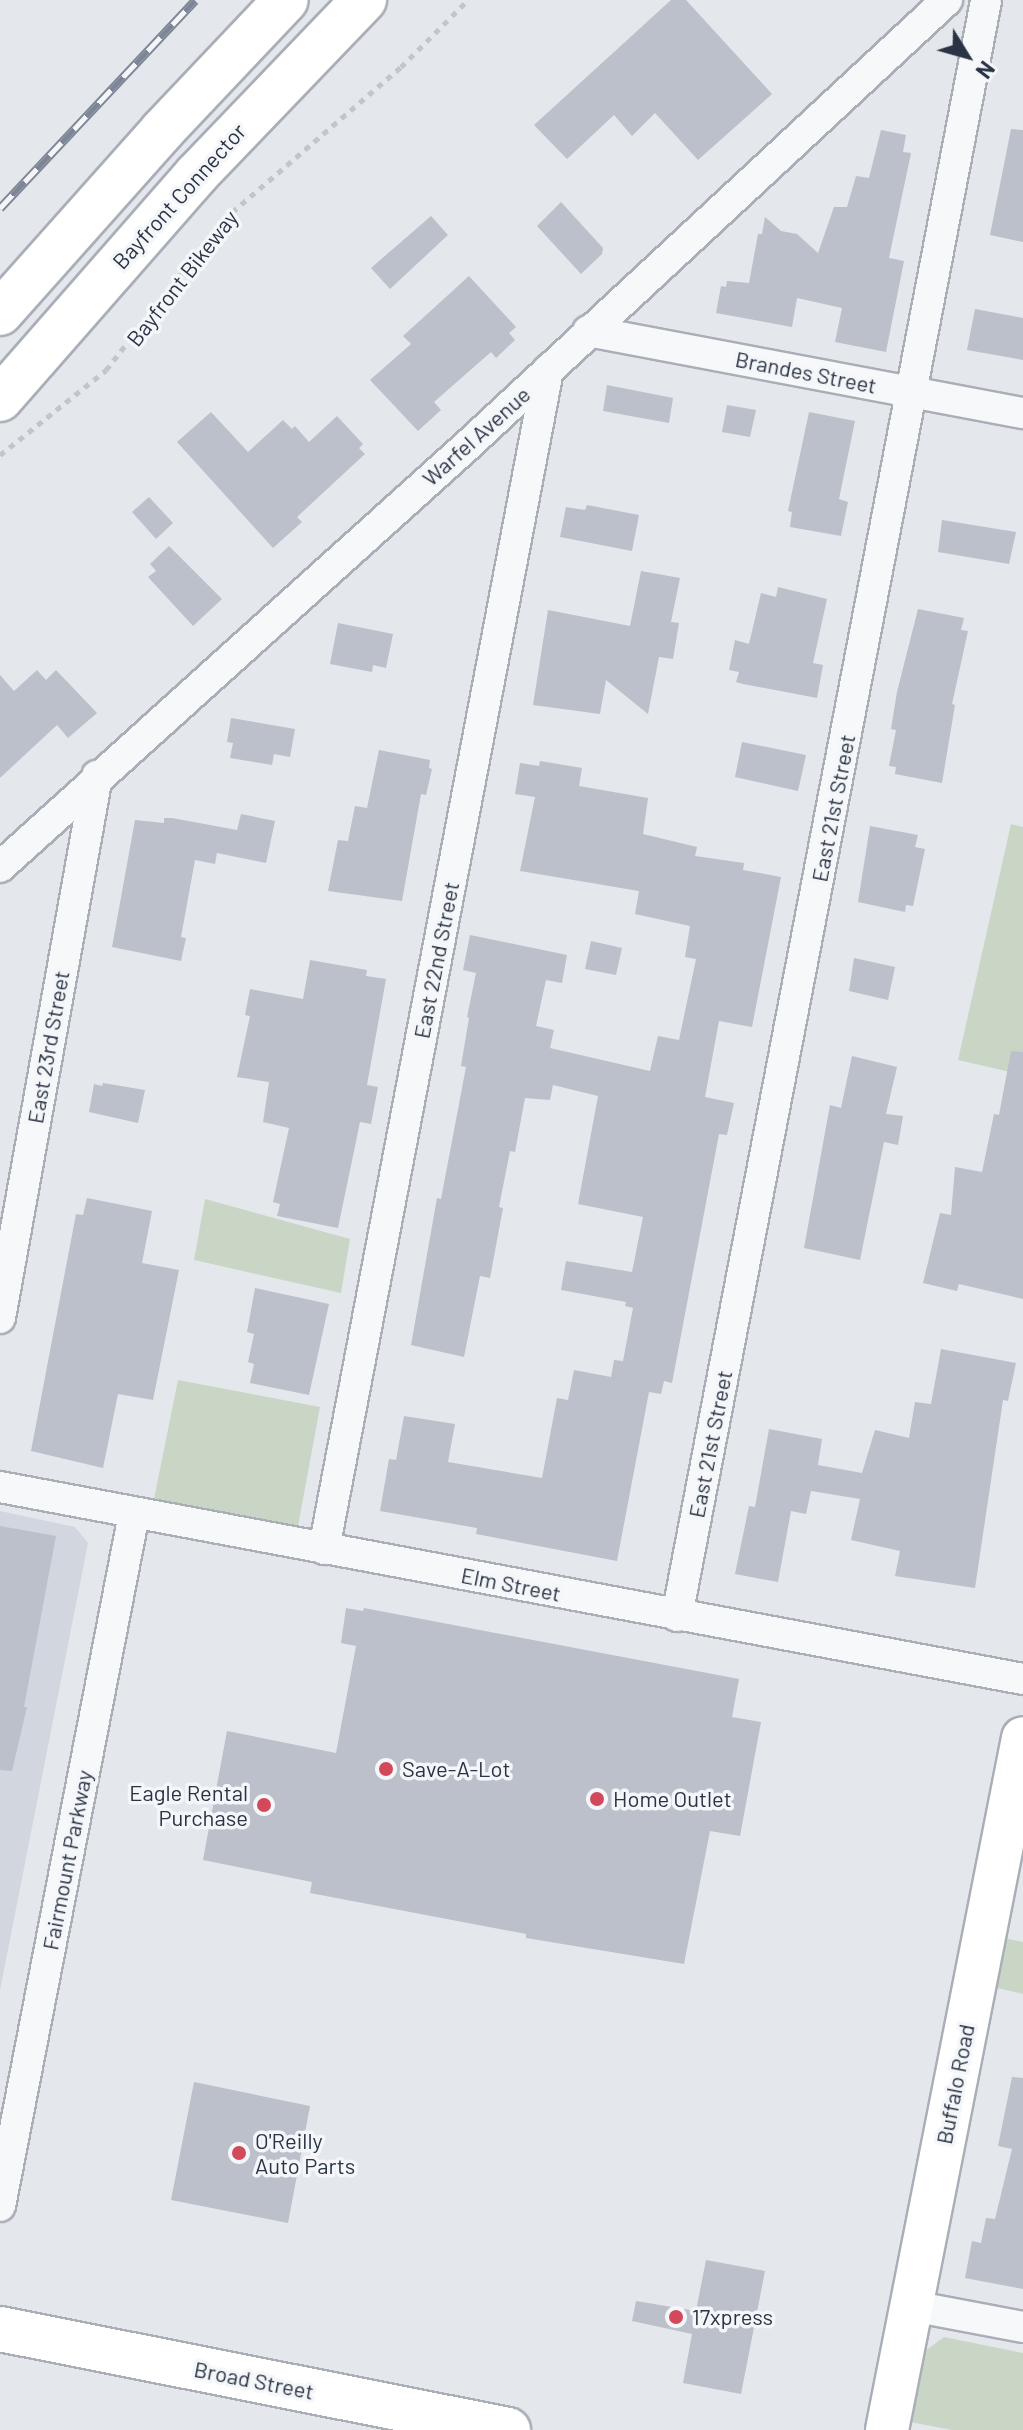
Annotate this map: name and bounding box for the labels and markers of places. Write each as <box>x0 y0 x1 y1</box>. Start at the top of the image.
place label: Save-A-Lot <box>402 1756 510 1782</box>
marker: Save-A-Lot <box>377 1760 395 1778</box>
place label: Eagle Rental Purchase <box>129 1779 248 1830</box>
place label: Home Outlet <box>613 1786 732 1812</box>
marker: Home Outlet <box>588 1790 606 1808</box>
marker: Eagle Rental Purchase <box>255 1796 273 1814</box>
place label: O'Reilly Auto Parts <box>255 2127 355 2178</box>
marker: O'Reilly Auto Parts <box>230 2144 248 2162</box>
place label: 17xpress <box>692 2304 773 2330</box>
marker: 17xpress <box>667 2308 685 2326</box>

